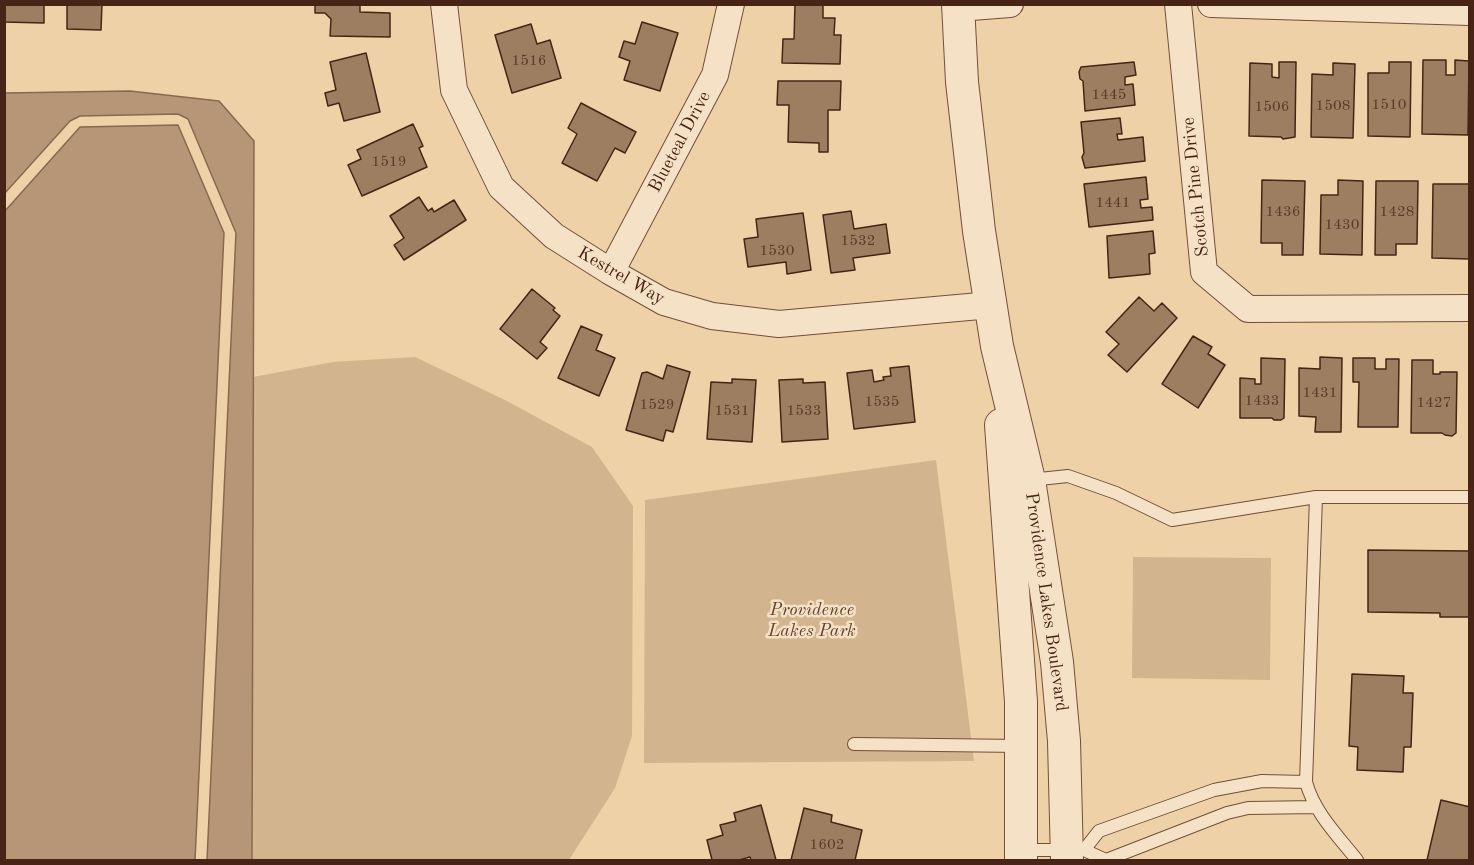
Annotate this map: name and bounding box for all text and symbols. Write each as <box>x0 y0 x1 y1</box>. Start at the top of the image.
house number: 1516 <box>512 52 546 70</box>
house number: 1445 <box>1092 86 1126 104</box>
street label: Blueteal Drive <box>644 88 716 196</box>
house number: 1510 <box>1372 96 1406 114</box>
house number: 1508 <box>1316 97 1350 115</box>
house number: 1506 <box>1255 98 1289 116</box>
street label: Scotch Pine Drive <box>1178 116 1214 258</box>
house number: 1519 <box>372 153 406 171</box>
house number: 1441 <box>1096 194 1130 212</box>
house number: 1436 <box>1266 203 1300 221</box>
house number: 1428 <box>1380 203 1414 221</box>
house number: 1430 <box>1325 216 1359 234</box>
house number: 1532 <box>841 232 875 250</box>
street label: Kestrel Way <box>573 242 669 310</box>
house number: 1530 <box>760 242 794 260</box>
house number: 1431 <box>1303 384 1337 402</box>
house number: 1433 <box>1245 392 1279 410</box>
house number: 1535 <box>865 393 899 411</box>
house number: 1427 <box>1417 394 1451 412</box>
house number: 1529 <box>640 396 674 414</box>
house number: 1531 <box>715 402 749 420</box>
house number: 1533 <box>787 402 821 420</box>
street label: Providence Lakes Boulevard <box>1020 491 1072 713</box>
park label: Providence Lakes Park <box>768 599 856 642</box>
house number: 1602 <box>810 836 844 854</box>

